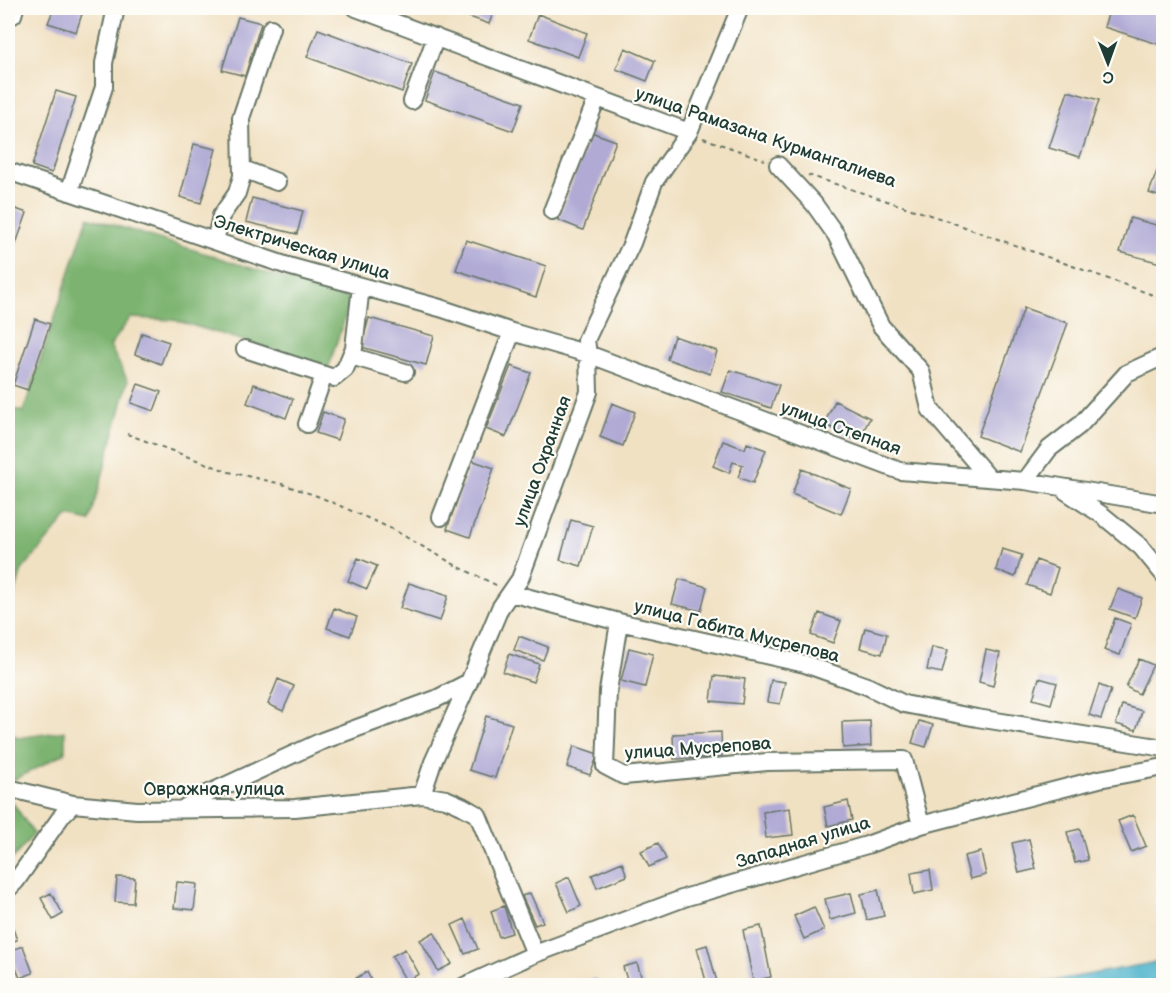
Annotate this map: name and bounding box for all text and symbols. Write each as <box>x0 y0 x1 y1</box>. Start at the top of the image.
north arrow <box>1078 33 1138 93</box>
text: С <box>1103 67 1114 86</box>
street label: улица Рамазана Курмангалиева <box>633 83 899 192</box>
street label: Электрическая улица <box>211 211 393 284</box>
street label: улица Охранная <box>509 393 576 529</box>
street label: улица Степная <box>778 397 904 460</box>
street label: улица Габита Мусрепова <box>632 596 842 667</box>
street label: улица Мусрепова <box>624 733 772 764</box>
street label: Овражная улица <box>143 779 285 800</box>
street label: Западная улица <box>734 812 873 873</box>

